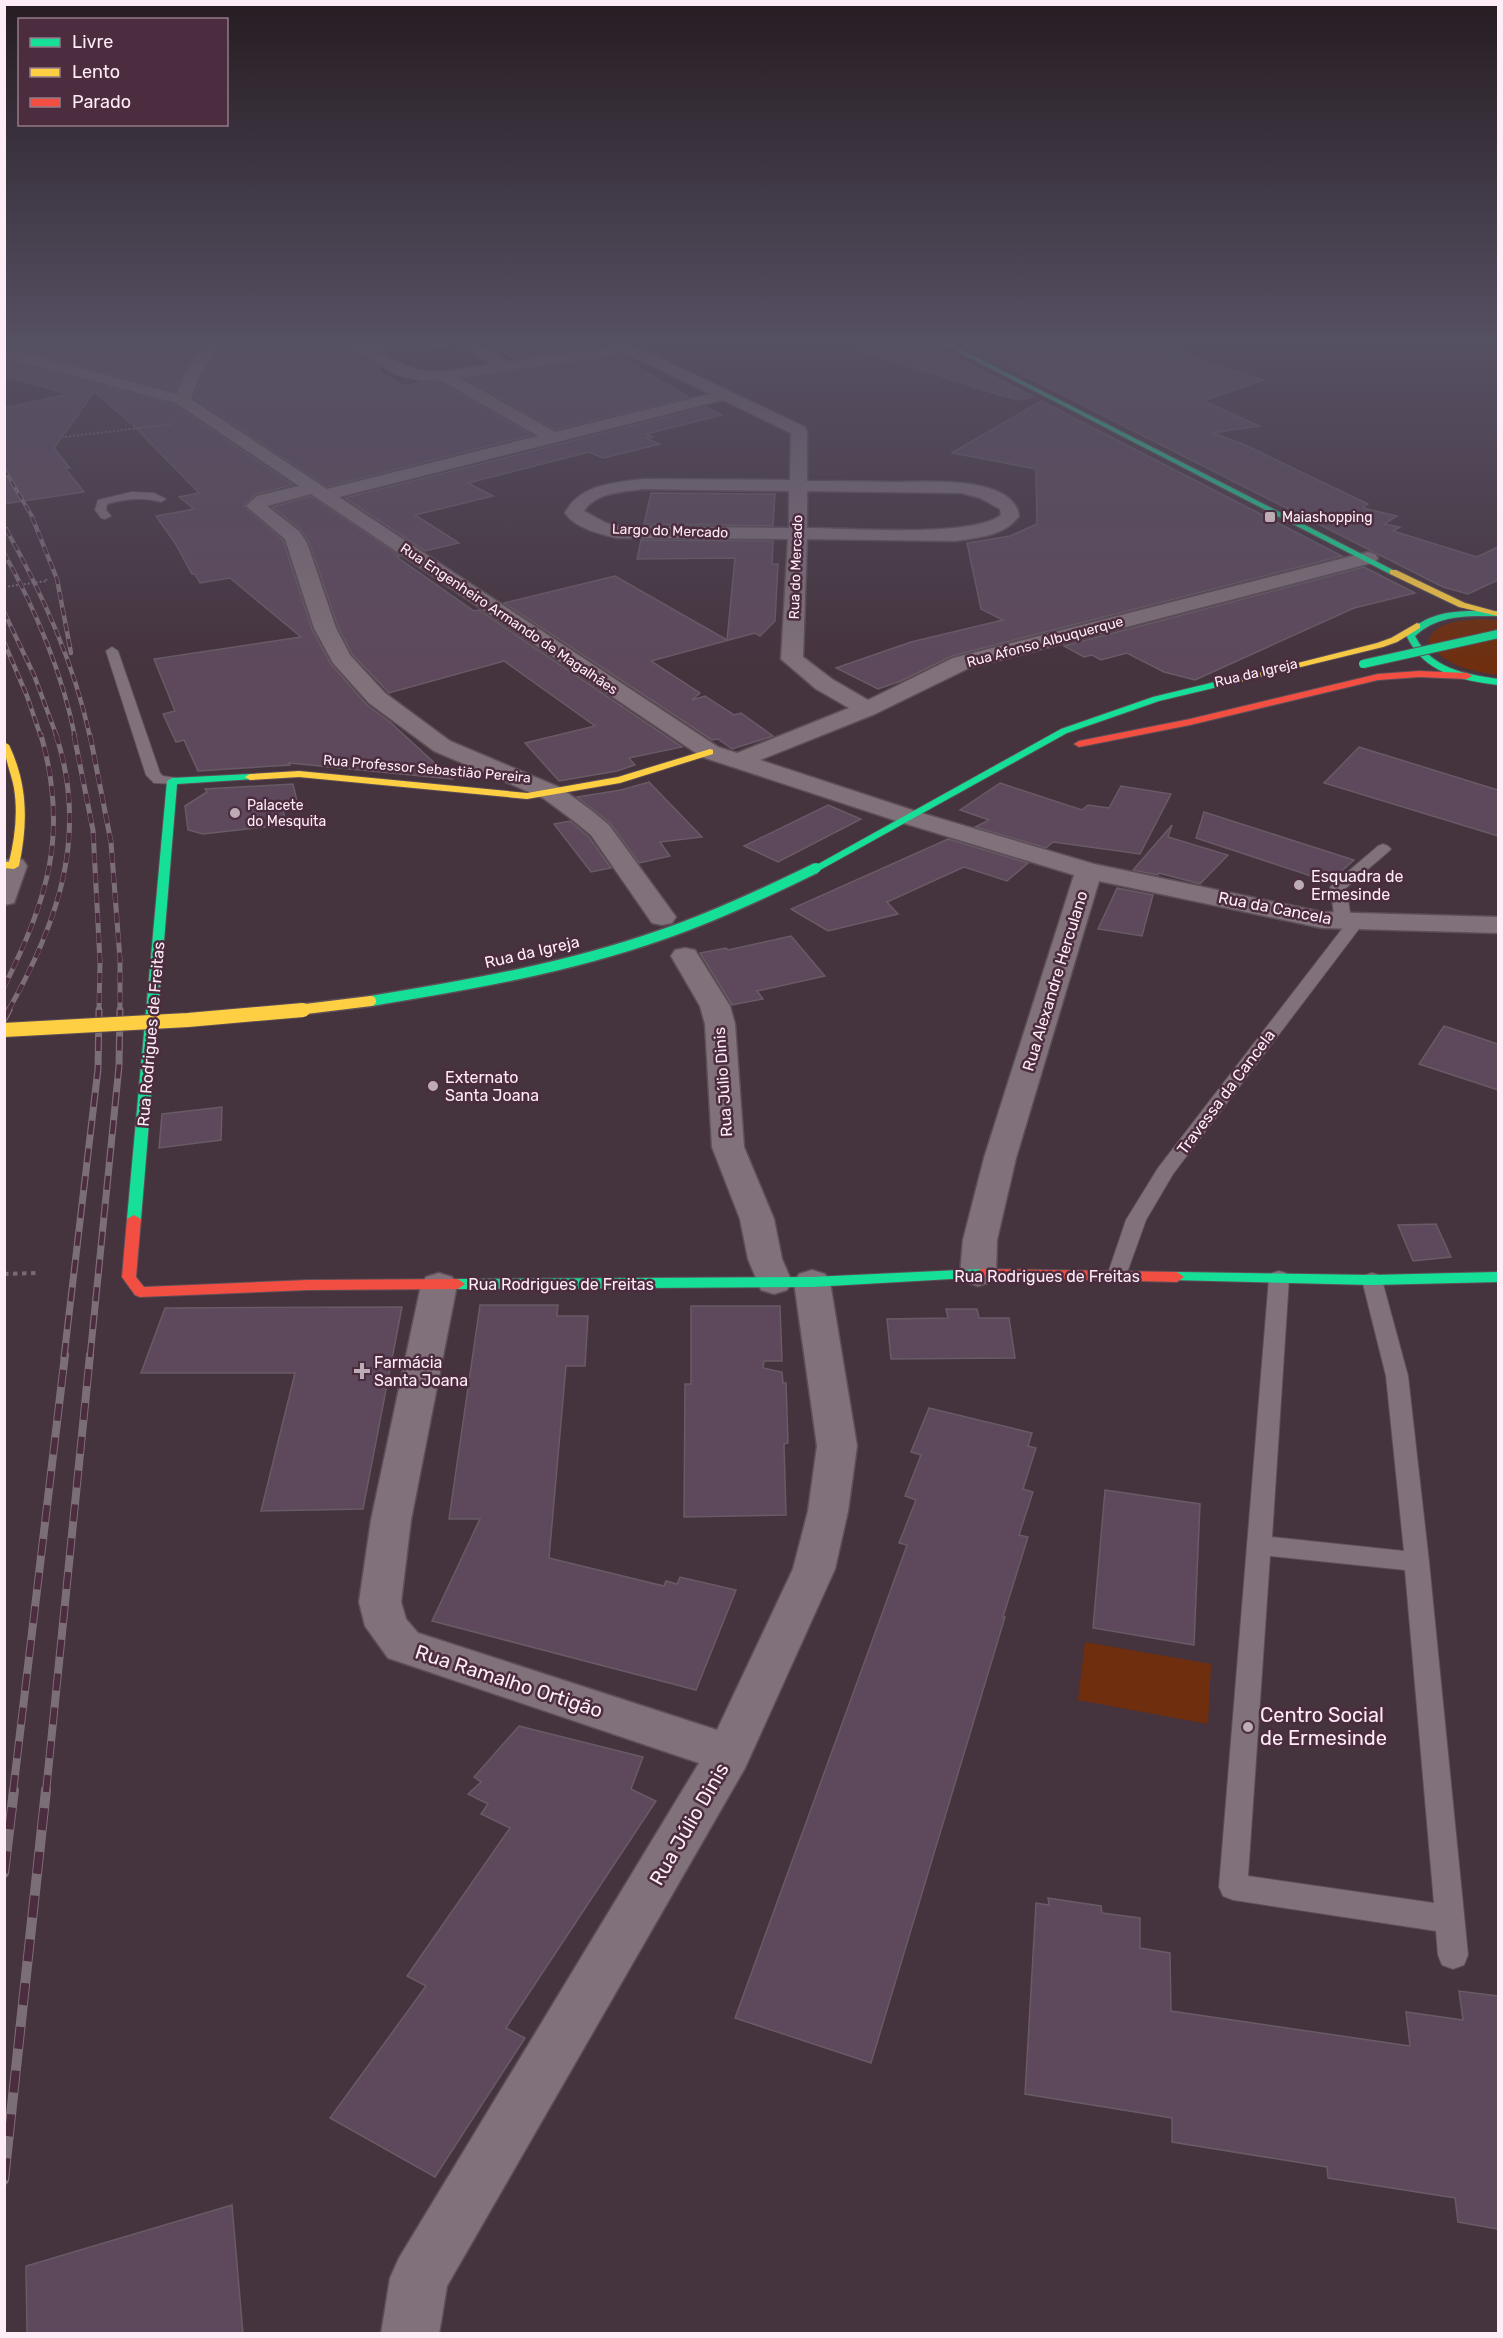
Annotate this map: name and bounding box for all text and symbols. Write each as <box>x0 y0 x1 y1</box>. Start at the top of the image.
legend <box>18 18 228 126</box>
text: Livre <box>72 31 113 53</box>
text: Lento <box>72 61 120 83</box>
text: Parado <box>72 91 131 113</box>
place label: Maiashopping <box>1282 509 1373 526</box>
marker: Maiashopping <box>1263 510 1277 524</box>
street label: Rua do Mercado <box>786 514 806 620</box>
street label: Largo do Mercado <box>612 520 728 542</box>
street label: Rua Engenheiro Armando de Magalhães <box>397 540 621 698</box>
street label: Rua Afonso Albuquerque <box>965 613 1125 671</box>
street label: Rua da Igreja <box>1213 655 1299 691</box>
street label: Rua Professor Sebastião Pereira <box>322 751 532 787</box>
place label: Palacete do Mesquita <box>247 797 326 830</box>
marker: Palacete do Mesquita <box>228 806 242 820</box>
place label: Esquadra de Ermesinde <box>1311 867 1404 904</box>
marker: Esquadra de Ermesinde <box>1292 878 1306 892</box>
street label: Rua da Cancela <box>1217 888 1333 928</box>
street label: Rua Alexandre Herculano <box>1018 889 1092 1073</box>
street label: Rua da Igreja <box>483 932 581 972</box>
street label: Rua Rodrigues de Freitas <box>133 941 169 1127</box>
street label: Rua Júlio Dinis <box>710 1026 736 1138</box>
street label: Travessa da Cancela <box>1173 1026 1279 1158</box>
place label: Externato Santa Joana <box>445 1068 539 1105</box>
marker: Externato Santa Joana <box>426 1079 440 1093</box>
street label: Rua Rodrigues de Freitas <box>954 1267 1140 1286</box>
street label: Rua Rodrigues de Freitas <box>468 1275 654 1294</box>
place label: Farmácia Santa Joana <box>374 1353 468 1390</box>
marker: Farmácia Santa Joana <box>355 1364 369 1378</box>
street label: Rua Ramalho Ortigão <box>412 1639 606 1723</box>
place label: Centro Social de Ermesinde <box>1260 1703 1387 1750</box>
marker: Centro Social de Ermesinde <box>1241 1720 1255 1734</box>
street label: Rua Júlio Dinis <box>644 1758 734 1890</box>

